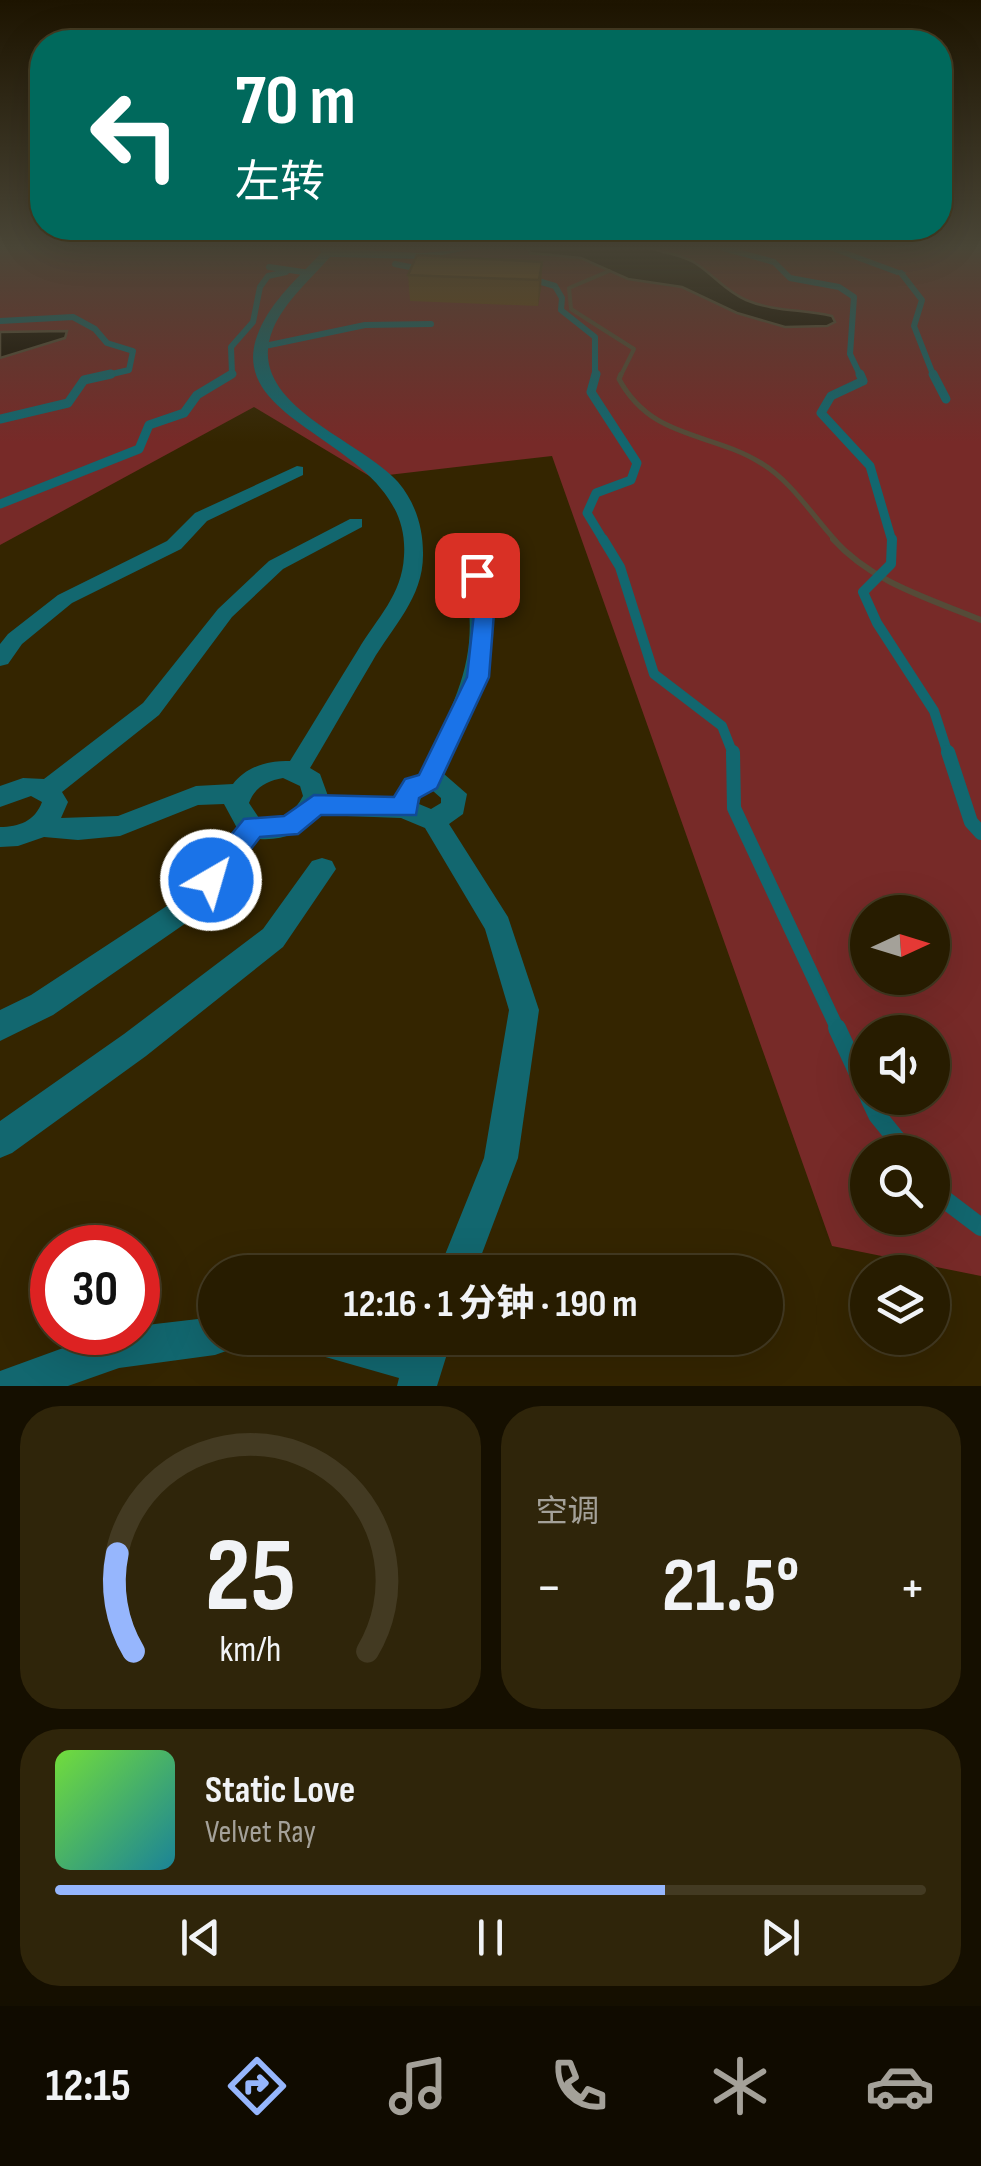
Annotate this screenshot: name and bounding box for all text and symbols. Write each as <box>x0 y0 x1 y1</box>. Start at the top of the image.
text: 70 m <box>235 60 356 144</box>
icon: left <box>70 70 200 200</box>
text: 左转 <box>235 156 325 211</box>
pin <box>435 533 520 618</box>
icon: arrive <box>450 548 505 603</box>
position arrow <box>159 828 263 932</box>
north arrow <box>850 895 950 995</box>
map controls <box>850 895 950 1355</box>
button: sound <box>850 1015 950 1115</box>
button: search <box>850 1135 950 1235</box>
speed limit sign: 30 <box>30 1225 160 1355</box>
button: layers <box>850 1255 950 1355</box>
text: 12:16 · 1 分钟 · 190 m <box>343 1282 638 1327</box>
text: 空调 <box>536 1493 600 1532</box>
text: 25 <box>205 1515 296 1640</box>
text: 21.5° <box>662 1542 800 1633</box>
text: − <box>536 1555 562 1622</box>
text: + <box>899 1555 926 1622</box>
text: km/h <box>219 1629 281 1672</box>
text: Static Love <box>205 1768 355 1813</box>
text: Velvet Ray <box>205 1813 316 1852</box>
icon: previous <box>173 1910 228 1965</box>
icon: pause <box>463 1910 518 1965</box>
icon: next <box>753 1910 808 1965</box>
icon: directions <box>222 2051 292 2121</box>
icon: music <box>383 2051 453 2121</box>
icon: phone <box>544 2051 614 2121</box>
icon: climate <box>705 2051 775 2121</box>
icon: car <box>865 2051 935 2121</box>
text: 12:15 <box>45 2059 131 2114</box>

